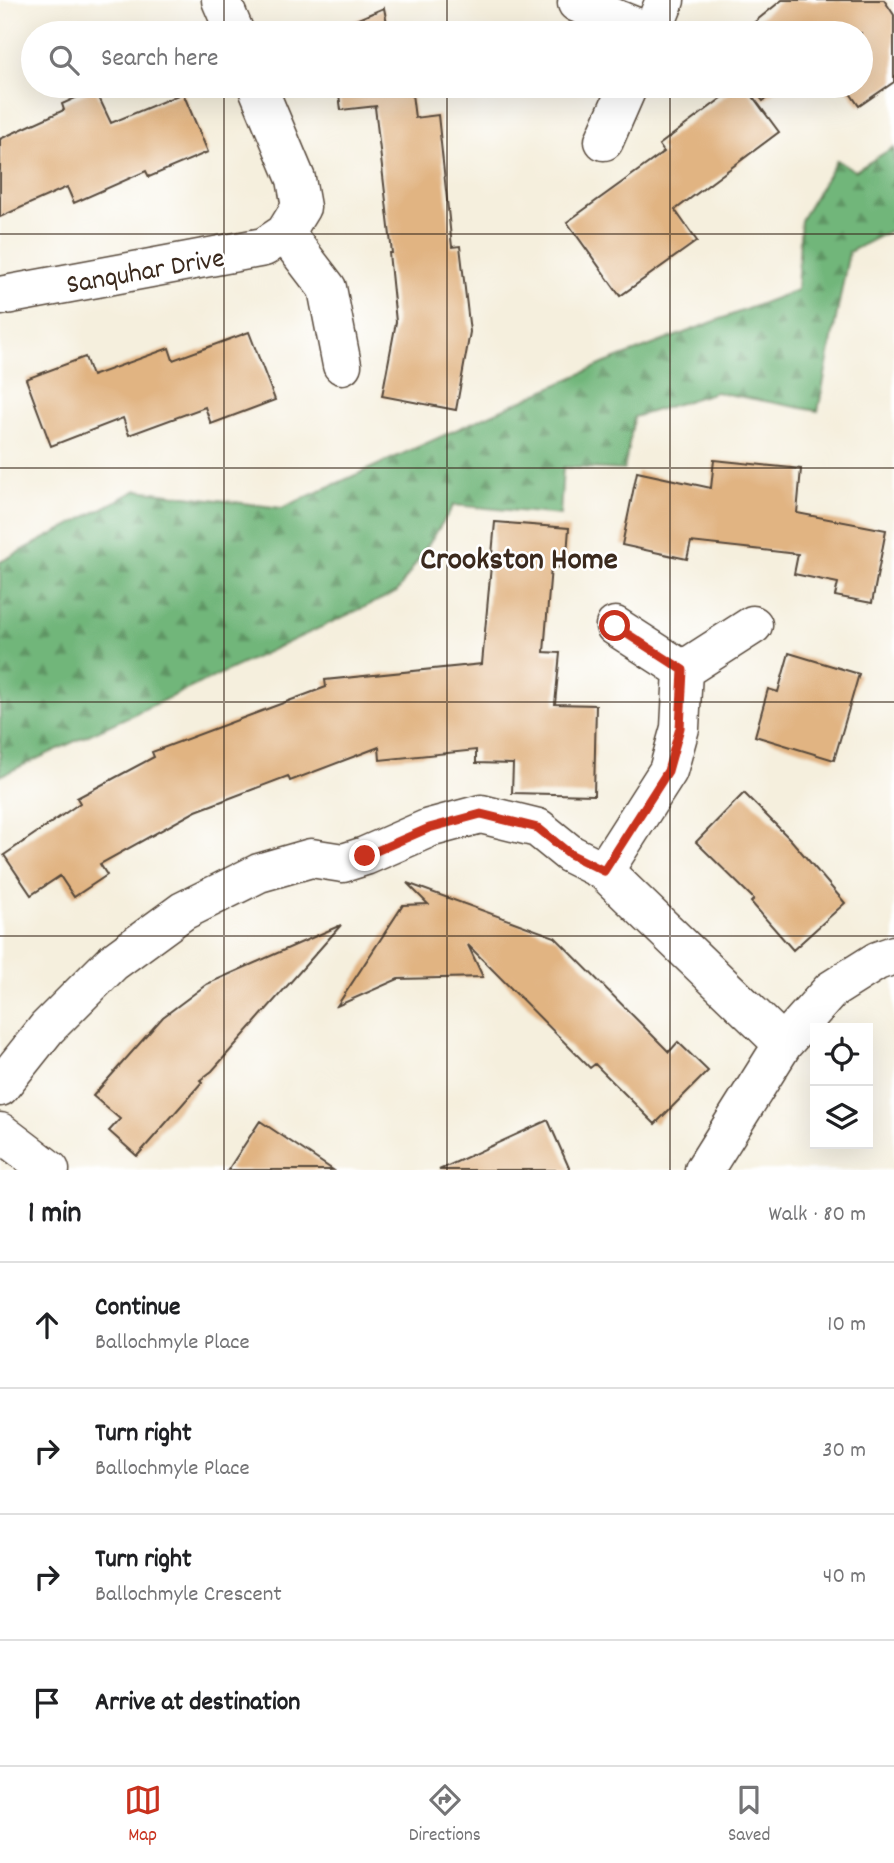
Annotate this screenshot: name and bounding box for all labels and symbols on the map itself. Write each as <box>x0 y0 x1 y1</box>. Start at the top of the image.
street label: Sanquhar Drive <box>64 240 228 307</box>
district label: Crookston Home <box>420 539 618 585</box>
route start <box>599 610 630 641</box>
route end <box>349 840 380 871</box>

